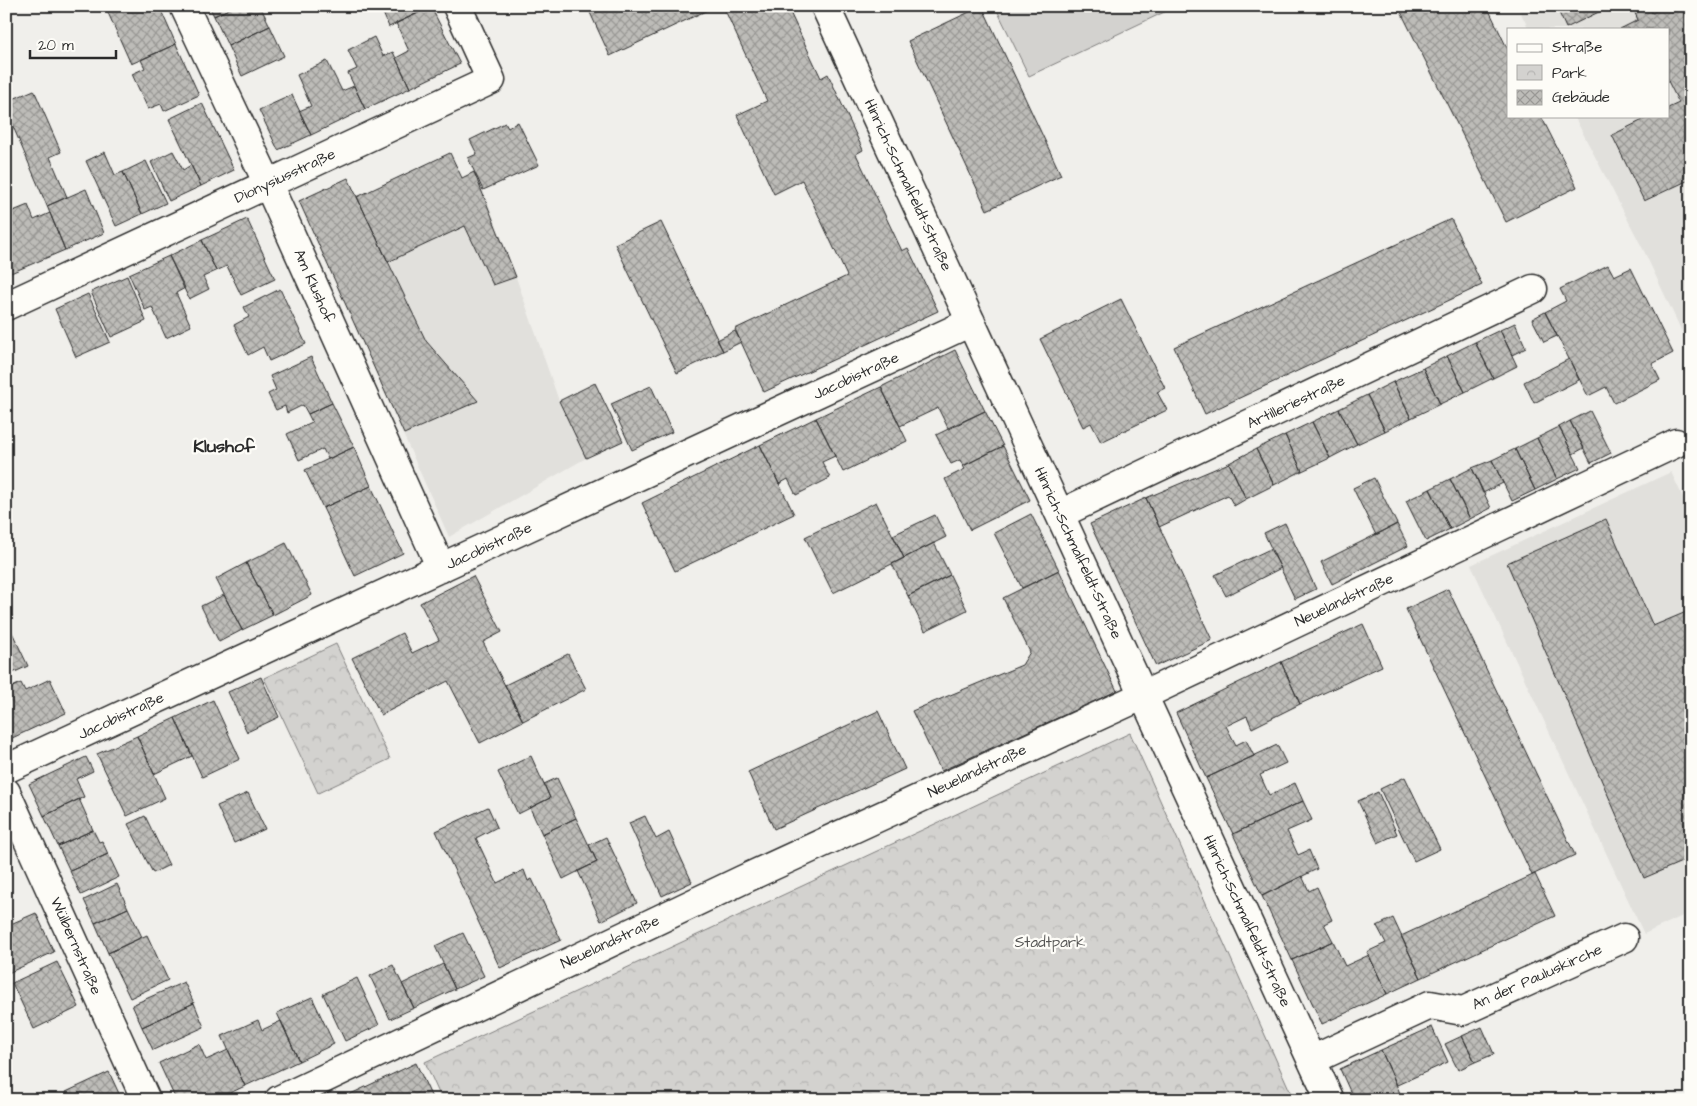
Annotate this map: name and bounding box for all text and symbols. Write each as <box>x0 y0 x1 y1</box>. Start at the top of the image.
scale bar <box>30 28 116 60</box>
legend <box>1507 28 1670 118</box>
text: 20 m <box>38 35 74 56</box>
text: Straße <box>1552 37 1602 58</box>
text: Park <box>1552 63 1587 84</box>
text: Gebäude <box>1552 87 1610 108</box>
street label: Hinrich-Schmalfeldt-Straße <box>859 96 957 274</box>
street label: Dionysiusstraße <box>231 143 339 210</box>
street label: Am Klushof <box>288 246 340 326</box>
street label: Jacobistraße <box>810 347 902 405</box>
street label: Artilleriestraße <box>1244 370 1348 434</box>
district label: Klushof <box>193 434 256 459</box>
street label: Hinrich-Schmalfeldt-Straße <box>1029 464 1127 642</box>
street label: Jacobistraße <box>443 517 535 575</box>
street label: Neuelandstraße <box>1291 568 1397 632</box>
street label: Jacobistraße <box>75 687 167 745</box>
street label: Neuelandstraße <box>924 739 1030 803</box>
street label: Hinrich-Schmalfeldt-Straße <box>1198 832 1296 1010</box>
street label: Wülbernstraße <box>45 894 107 998</box>
street label: Neuelandstraße <box>557 910 663 974</box>
park label: Stadtpark <box>1015 932 1085 953</box>
street label: An der Pauluskirche <box>1469 939 1605 1015</box>

